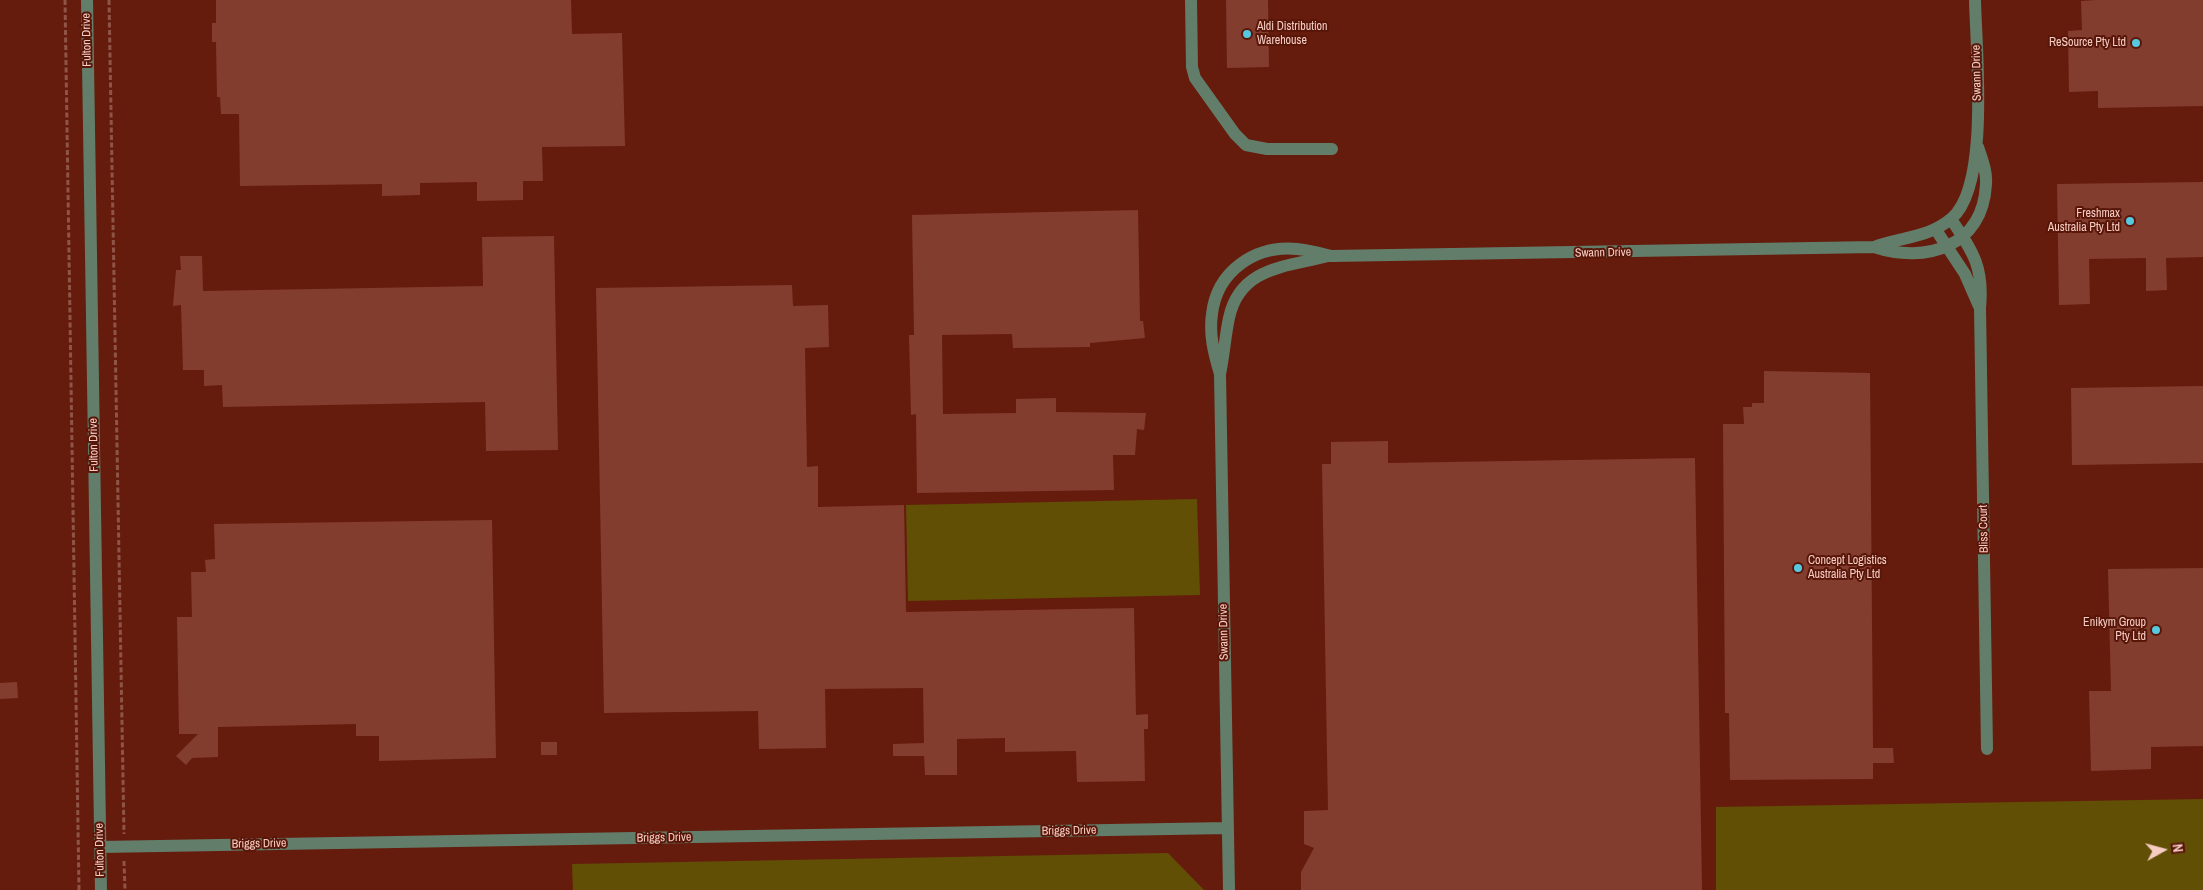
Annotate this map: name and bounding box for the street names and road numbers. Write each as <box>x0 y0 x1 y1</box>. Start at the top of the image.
street label: Fulton Drive <box>79 13 95 67</box>
street label: Swann Drive <box>1969 45 1985 101</box>
street label: Swann Drive <box>1575 245 1631 261</box>
street label: Fulton Drive <box>86 418 102 472</box>
street label: Bliss Court <box>1976 505 1992 553</box>
street label: Swann Drive <box>1216 604 1232 660</box>
street label: Fulton Drive <box>92 823 108 877</box>
street label: Briggs Drive <box>1042 823 1096 839</box>
street label: Briggs Drive <box>637 830 691 846</box>
street label: Briggs Drive <box>232 836 286 852</box>

